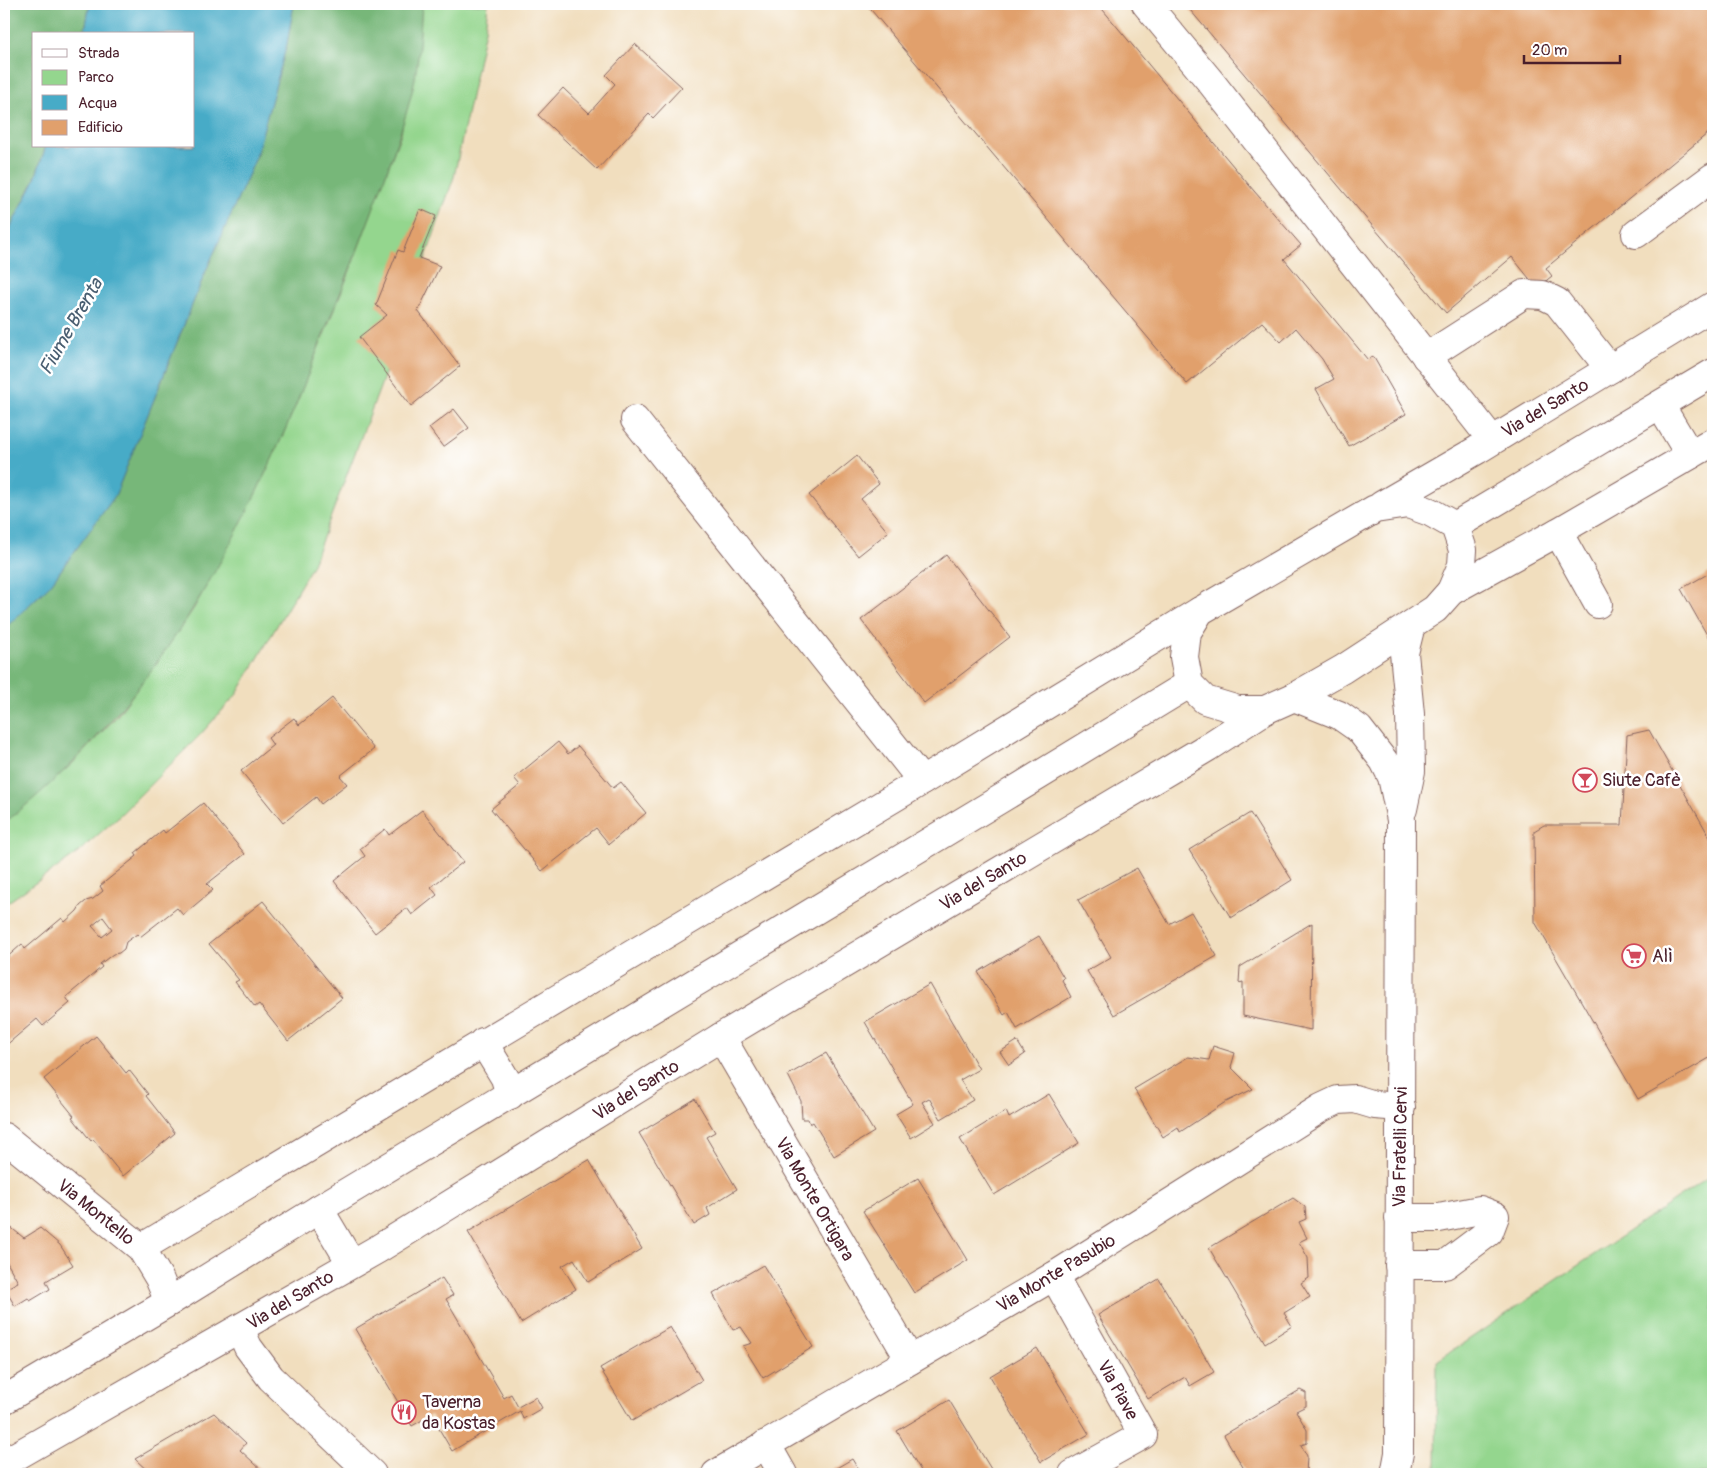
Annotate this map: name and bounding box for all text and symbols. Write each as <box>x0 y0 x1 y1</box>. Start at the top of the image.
legend <box>32 32 195 148</box>
scale bar <box>1524 32 1621 64</box>
text: 20 m <box>1532 41 1567 60</box>
text: Strada <box>78 44 119 63</box>
text: Parco <box>78 68 114 87</box>
text: Acqua <box>78 94 117 113</box>
text: Edificio <box>78 118 123 137</box>
water label: Fiume Brenta <box>34 273 109 379</box>
street label: Via del Santo <box>1498 373 1593 443</box>
bar icon: Siute Cafè <box>1572 767 1598 793</box>
place label: Siute Cafè <box>1602 769 1681 792</box>
street label: Via del Santo <box>936 846 1031 916</box>
supermarket icon: Alì <box>1621 943 1647 969</box>
place label: Alì <box>1652 945 1672 968</box>
street label: Via del Santo <box>589 1055 684 1126</box>
street label: Via Fratelli Cervi <box>1388 1086 1413 1208</box>
street label: Via Monte Ortigara <box>770 1133 859 1265</box>
street label: Via Montello <box>52 1174 139 1251</box>
street label: Via Monte Pasubio <box>993 1229 1120 1318</box>
street label: Via del Santo <box>243 1265 338 1335</box>
street label: Via Piave <box>1092 1356 1143 1424</box>
place label: Taverna da Kostas <box>422 1391 495 1435</box>
restaurant icon: Taverna da Kostas <box>391 1399 417 1425</box>

